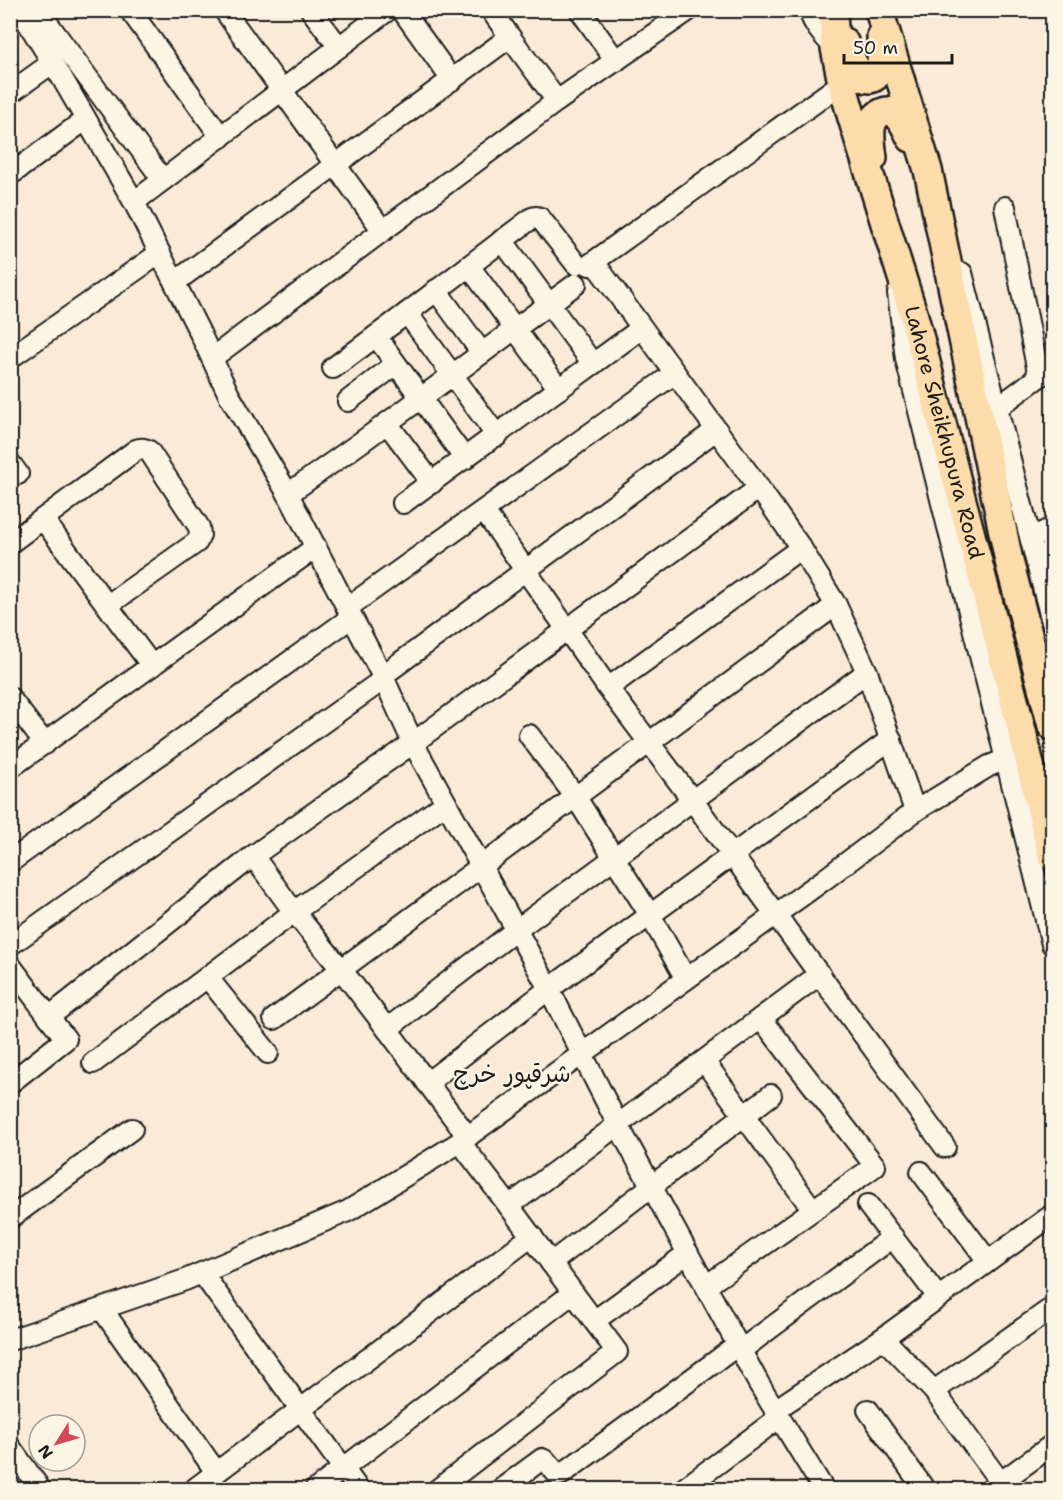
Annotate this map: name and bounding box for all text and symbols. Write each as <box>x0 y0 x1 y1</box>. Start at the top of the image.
scale bar <box>844 27 952 65</box>
text: 50 m <box>853 36 898 60</box>
street label: Lahore Sheikhupura Road <box>898 302 991 562</box>
district label: شرقپور خرچ <box>453 1058 571 1090</box>
north arrow <box>27 1413 87 1473</box>
text: N <box>33 1440 58 1463</box>

